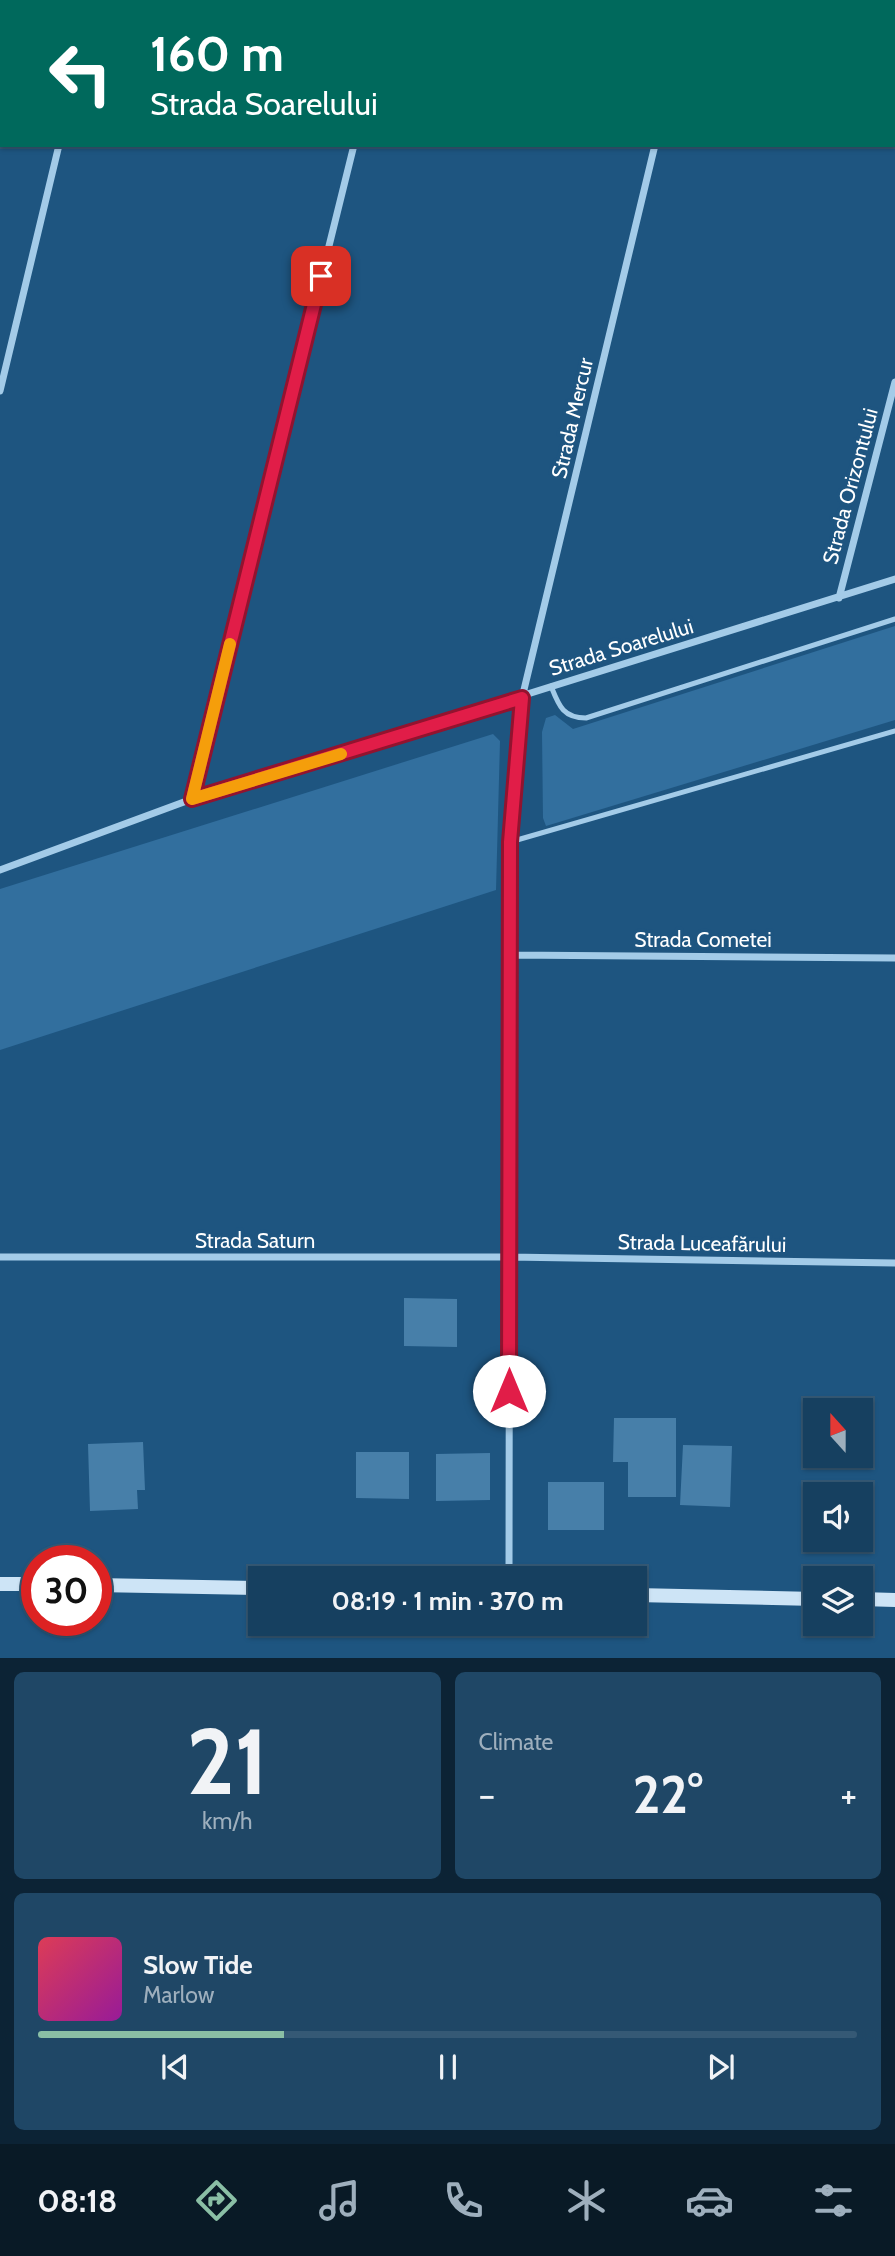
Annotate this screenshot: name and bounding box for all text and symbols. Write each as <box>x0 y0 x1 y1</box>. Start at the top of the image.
text: 160 m <box>150 24 284 83</box>
icon: left <box>35 28 126 119</box>
text: Strada Soarelului <box>150 84 378 123</box>
pin <box>291 246 351 306</box>
icon: arrive <box>302 257 340 295</box>
street label: Strada Mercur <box>546 355 598 481</box>
street label: Strada Orizontului <box>817 405 883 567</box>
street label: Strada Soarelului <box>546 613 696 681</box>
street label: Strada Cometei <box>634 927 772 952</box>
street label: Strada Saturn <box>195 1228 315 1253</box>
street label: Strada Luceafărului <box>618 1229 786 1257</box>
position arrow <box>472 1354 546 1428</box>
north arrow <box>803 1398 873 1468</box>
map controls <box>803 1398 873 1636</box>
button: sound <box>803 1482 873 1552</box>
speed limit sign: 30 <box>21 1545 112 1636</box>
button: layers <box>803 1566 873 1636</box>
text: 08:19 · 1 min · 370 m <box>332 1585 563 1617</box>
text: 21 <box>186 1706 268 1817</box>
text: Climate <box>479 1728 553 1756</box>
text: 22° <box>633 1763 703 1826</box>
text: − <box>479 1771 495 1818</box>
text: + <box>840 1771 857 1818</box>
text: km/h <box>202 1807 252 1835</box>
text: Slow Tide <box>143 1949 253 1981</box>
text: Marlow <box>143 1981 214 2009</box>
icon: previous <box>156 2048 194 2086</box>
icon: pause <box>429 2048 467 2086</box>
icon: next <box>702 2048 740 2086</box>
icon: directions <box>192 2176 241 2225</box>
icon: music <box>315 2176 364 2225</box>
icon: phone <box>439 2176 488 2225</box>
icon: climate <box>562 2176 611 2225</box>
icon: car <box>685 2176 734 2225</box>
icon: filters <box>809 2176 858 2225</box>
text: 08:18 <box>37 2181 117 2220</box>

